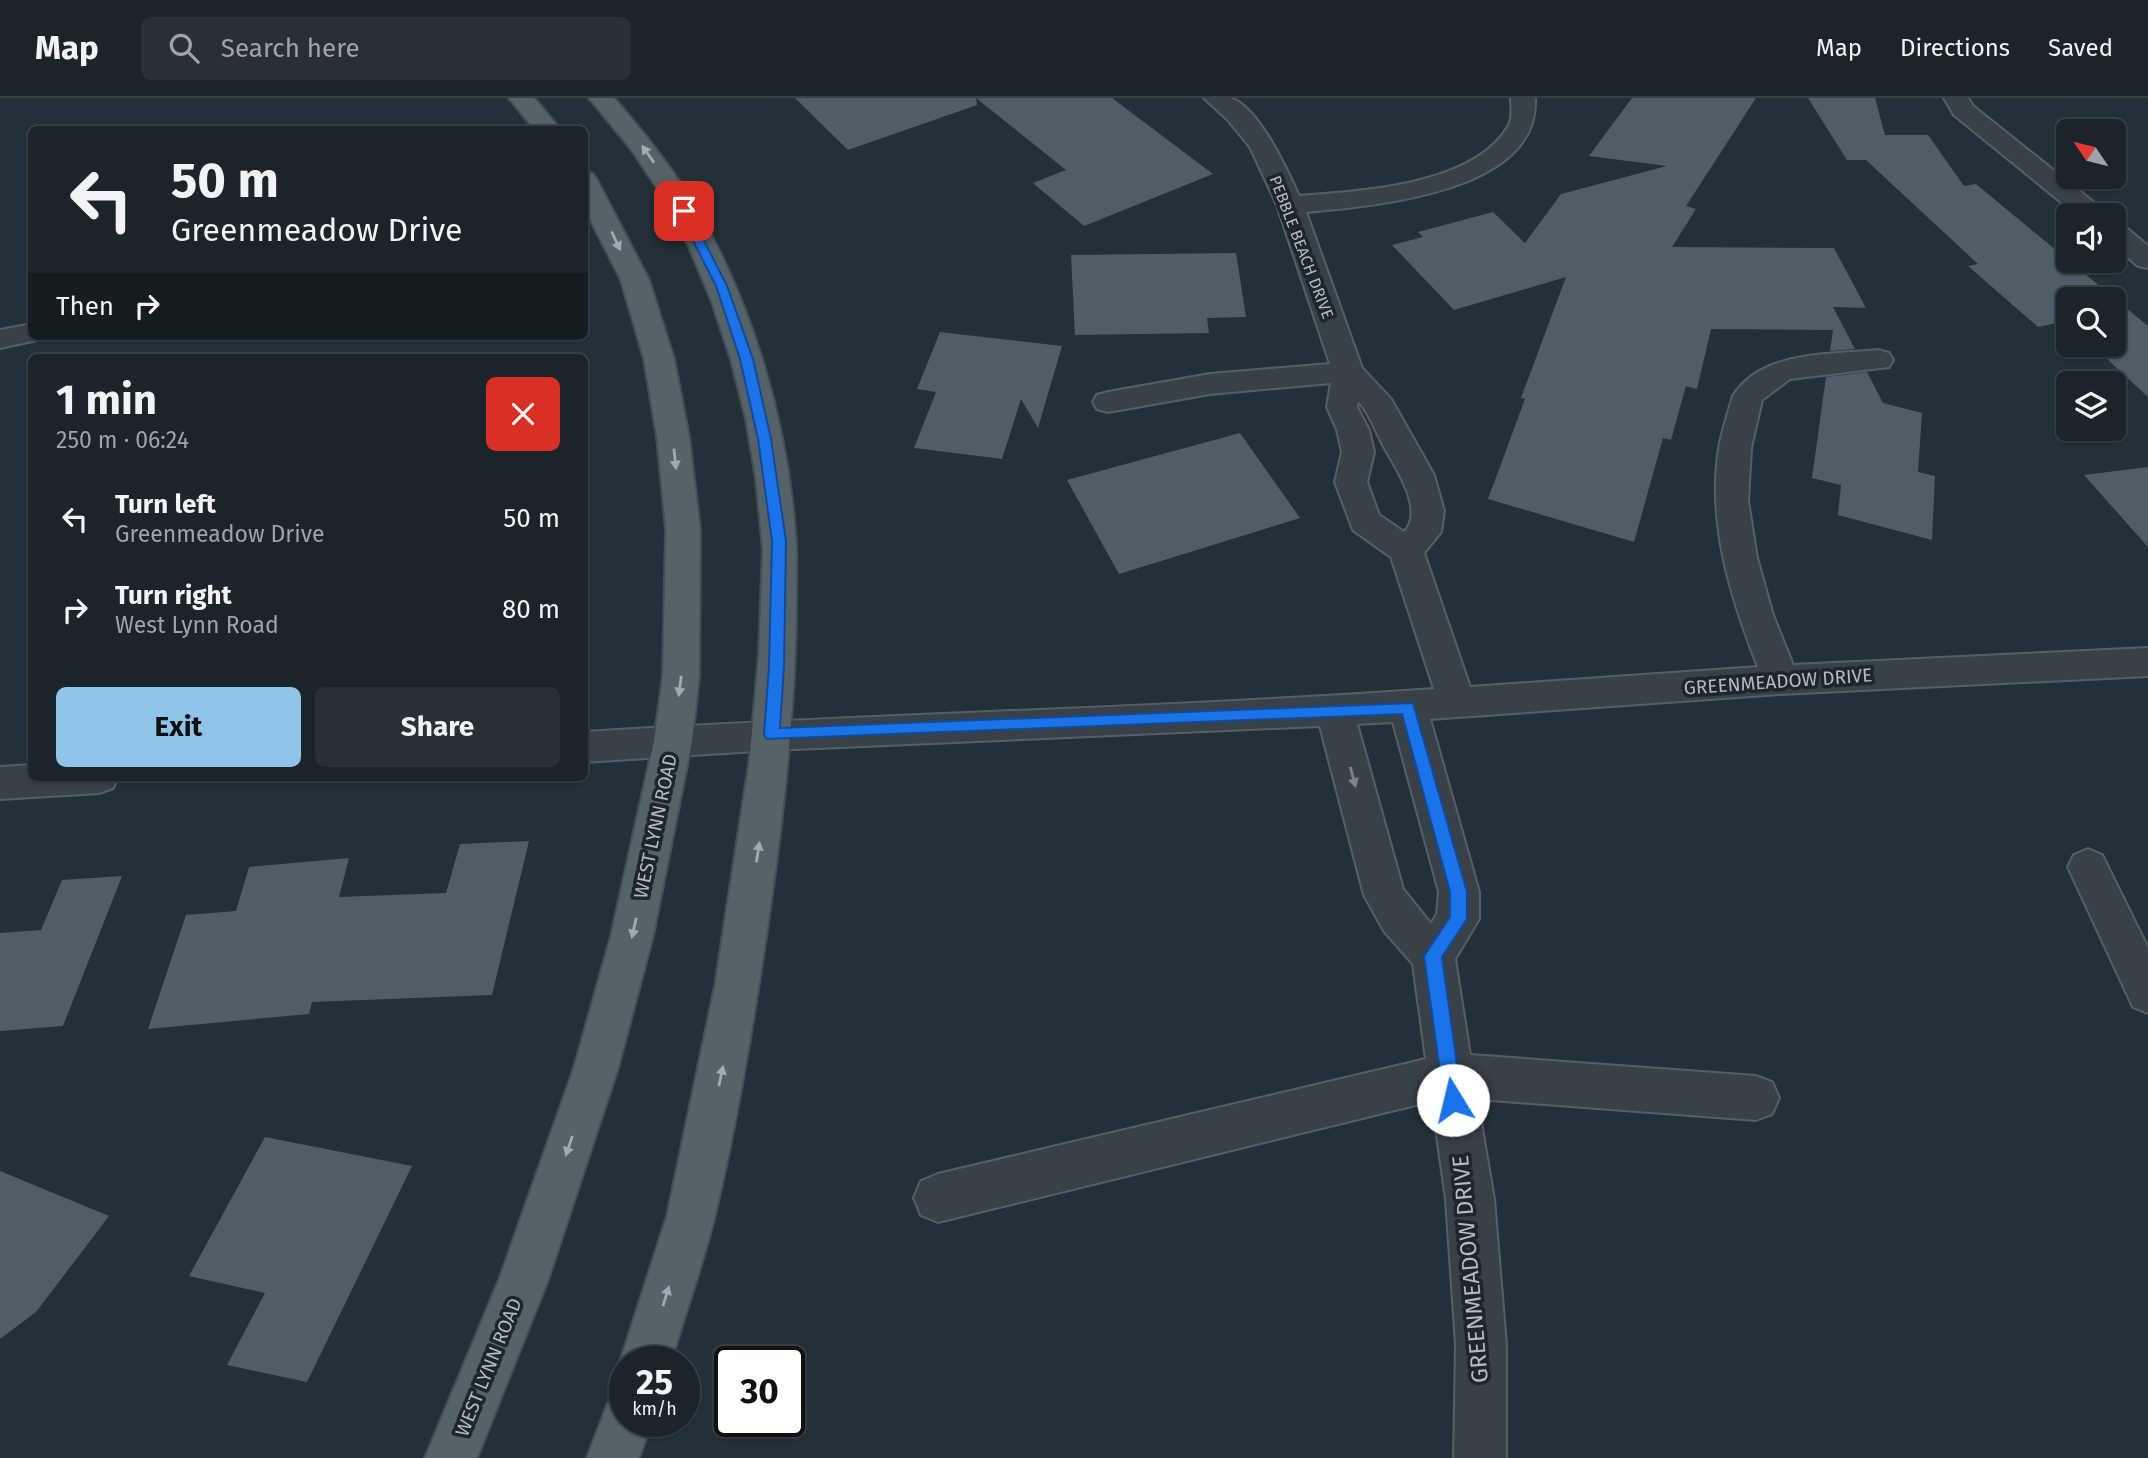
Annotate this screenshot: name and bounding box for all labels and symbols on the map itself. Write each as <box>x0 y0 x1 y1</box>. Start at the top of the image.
north arrow <box>2056 119 2126 189</box>
one-way arrow <box>641 145 655 163</box>
street label: PEBBLE BEACH DRIVE <box>1265 173 1338 321</box>
pin <box>654 181 714 241</box>
one-way arrow <box>610 231 622 251</box>
one-way arrow <box>670 448 681 470</box>
street label: GREENMEADOW DRIVE <box>1683 663 1873 700</box>
one-way arrow <box>674 675 685 697</box>
street label: WEST LYNN ROAD <box>629 752 682 900</box>
one-way arrow <box>1349 767 1359 788</box>
one-way arrow <box>753 840 764 862</box>
one-way arrow <box>628 917 639 939</box>
position arrow <box>1416 1063 1490 1137</box>
one-way arrow <box>716 1065 727 1087</box>
one-way arrow <box>563 1136 574 1157</box>
street label: GREENMEADOW DRIVE <box>1446 1154 1494 1384</box>
one-way arrow <box>661 1286 671 1307</box>
street label: WEST LYNN ROAD <box>450 1295 527 1440</box>
speed limit sign: 30 <box>714 1346 805 1437</box>

